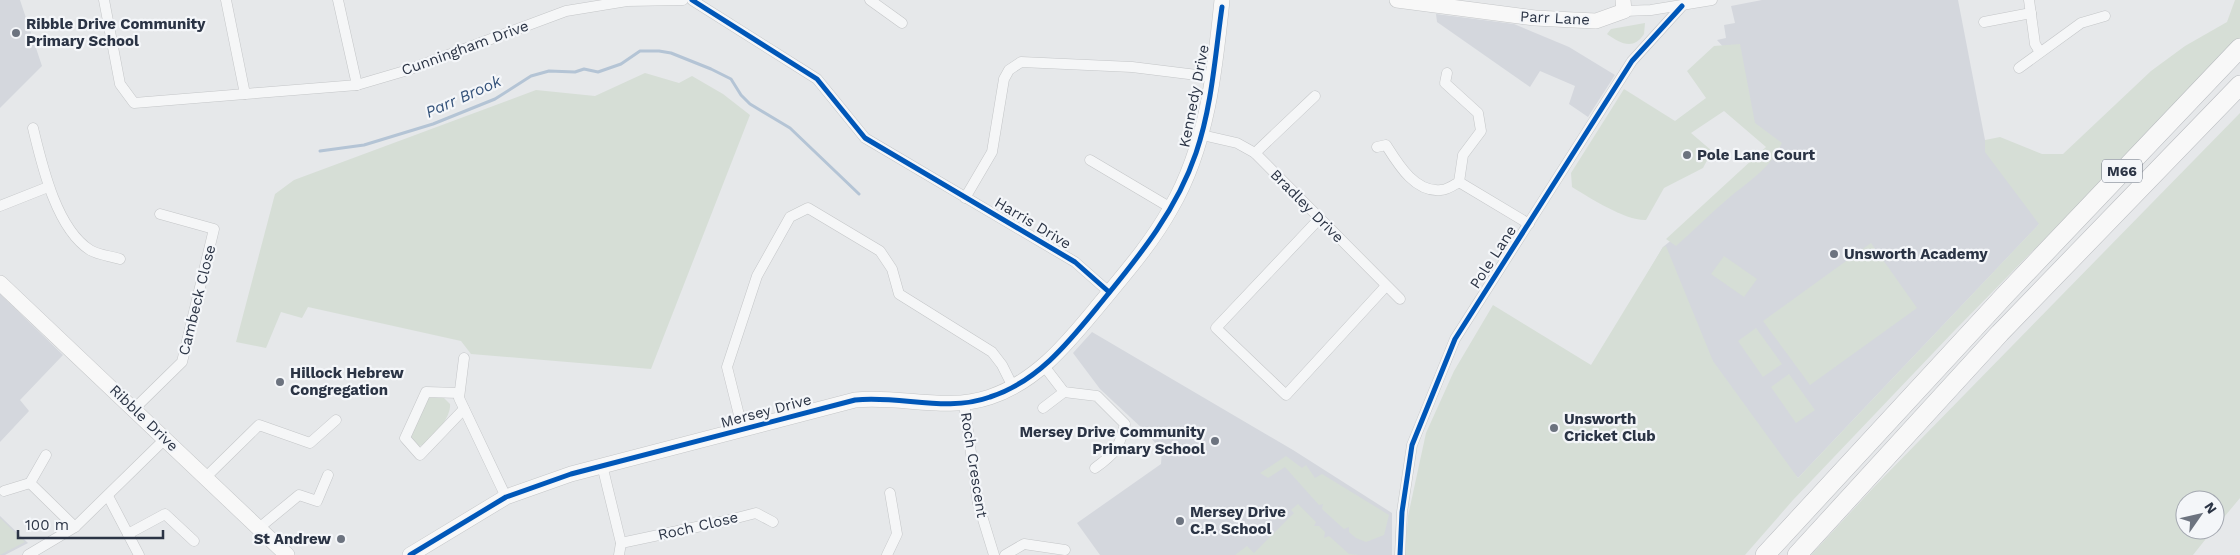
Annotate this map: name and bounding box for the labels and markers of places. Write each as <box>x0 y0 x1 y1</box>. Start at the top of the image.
place label: Ribble Drive Community Primary School <box>26 15 206 50</box>
marker: Ribble Drive Community Primary School <box>10 27 22 39</box>
place label: Pole Lane Court <box>1697 146 1815 164</box>
marker: Pole Lane Court <box>1681 149 1693 161</box>
place label: Unsworth Academy <box>1844 245 1988 263</box>
marker: Unsworth Academy <box>1828 248 1840 260</box>
place label: Hillock Hebrew Congregation <box>290 364 404 399</box>
marker: Hillock Hebrew Congregation <box>274 376 286 388</box>
place label: Unsworth Cricket Club <box>1564 410 1656 445</box>
marker: Unsworth Cricket Club <box>1548 422 1560 434</box>
place label: Mersey Drive Community Primary School <box>1019 423 1206 458</box>
marker: Mersey Drive Community Primary School <box>1209 435 1221 447</box>
place label: Mersey Drive C.P. School <box>1190 503 1286 538</box>
marker: Mersey Drive C.P. School <box>1174 515 1186 527</box>
place label: St Andrew <box>254 530 331 548</box>
marker: St Andrew <box>335 533 347 545</box>

